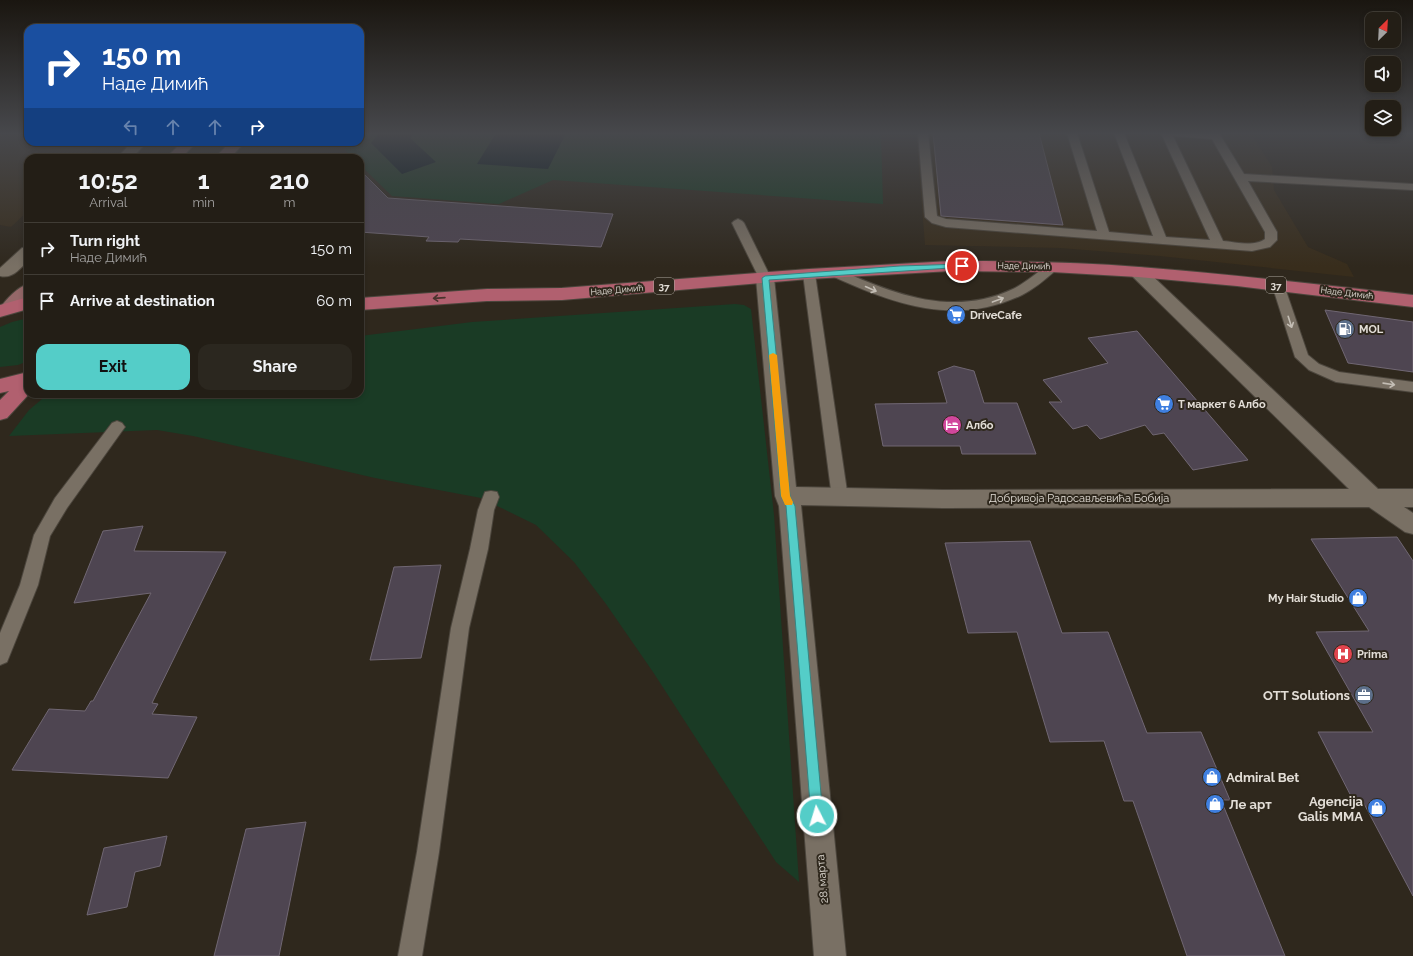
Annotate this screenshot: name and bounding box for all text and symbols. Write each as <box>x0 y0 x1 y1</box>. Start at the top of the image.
north arrow <box>1365 12 1401 48</box>
map controls <box>1365 12 1401 136</box>
text: 150 m <box>102 39 181 72</box>
icon: right <box>36 40 88 92</box>
button: sound <box>1365 56 1401 92</box>
text: Наде Димић <box>102 73 209 94</box>
button: layers <box>1365 100 1401 136</box>
icon: left <box>120 116 142 138</box>
icon: ahead <box>162 116 184 138</box>
icon: ahead <box>204 116 226 138</box>
icon: right <box>246 116 268 138</box>
text: 10:52 <box>79 166 138 195</box>
text: 1 <box>198 166 210 195</box>
text: 210 <box>269 166 309 195</box>
text: Arrival <box>89 195 127 210</box>
text: min <box>192 195 215 210</box>
text: m <box>283 195 295 210</box>
text: Turn right <box>70 232 140 250</box>
icon: right <box>36 238 58 260</box>
text: 150 m <box>311 240 352 258</box>
pin <box>945 249 979 283</box>
text: Наде Димић <box>70 250 147 265</box>
icon: arrive <box>951 255 973 277</box>
street label: Наде Димић <box>997 261 1051 271</box>
road number: 37 <box>1266 277 1286 293</box>
road number: 37 <box>654 278 674 294</box>
street label: Наде Димић <box>590 283 644 297</box>
street label: Наде Димић <box>1320 285 1374 301</box>
one-way arrow <box>865 286 877 294</box>
icon: arrive <box>36 290 58 312</box>
text: Arrive at destination <box>70 292 215 310</box>
text: 60 m <box>316 292 352 310</box>
one-way arrow <box>433 295 446 302</box>
one-way arrow <box>991 295 1003 303</box>
supermarket icon: DriveCafe <box>945 304 967 326</box>
place label: DriveCafe <box>970 309 1022 322</box>
one-way arrow <box>1287 316 1294 329</box>
fuel station icon: MOL <box>1334 318 1356 340</box>
place label: MOL <box>1359 323 1384 336</box>
button: Exit <box>36 344 190 390</box>
button: Share <box>198 344 352 390</box>
one-way arrow <box>1382 380 1395 388</box>
supermarket icon: Т маркет 6 Албо <box>1153 393 1175 415</box>
place label: Т маркет 6 Албо <box>1178 398 1266 411</box>
hotel icon: Албо <box>941 414 963 436</box>
place label: Албо <box>966 419 994 432</box>
street label: Добривоја Радосављевића Бобија <box>989 492 1169 505</box>
shop icon: My Hair Studio <box>1347 587 1369 609</box>
place label: My Hair Studio <box>1268 592 1344 605</box>
hospital icon: Prima <box>1332 643 1354 665</box>
place label: Prima <box>1357 648 1387 661</box>
office icon: OTT Solutions <box>1353 684 1375 706</box>
place label: OTT Solutions <box>1263 688 1351 703</box>
shop icon: Admiral Bet <box>1201 766 1223 788</box>
place label: Admiral Bet <box>1226 770 1299 785</box>
shop icon: Ле арт <box>1204 793 1226 815</box>
place label: Agencija Galis MMA <box>1298 794 1364 824</box>
position arrow <box>796 795 838 837</box>
place label: Ле арт <box>1229 797 1272 812</box>
shop icon: Agencija Galis MMA <box>1366 797 1388 819</box>
street label: 28. марта <box>814 854 831 904</box>

